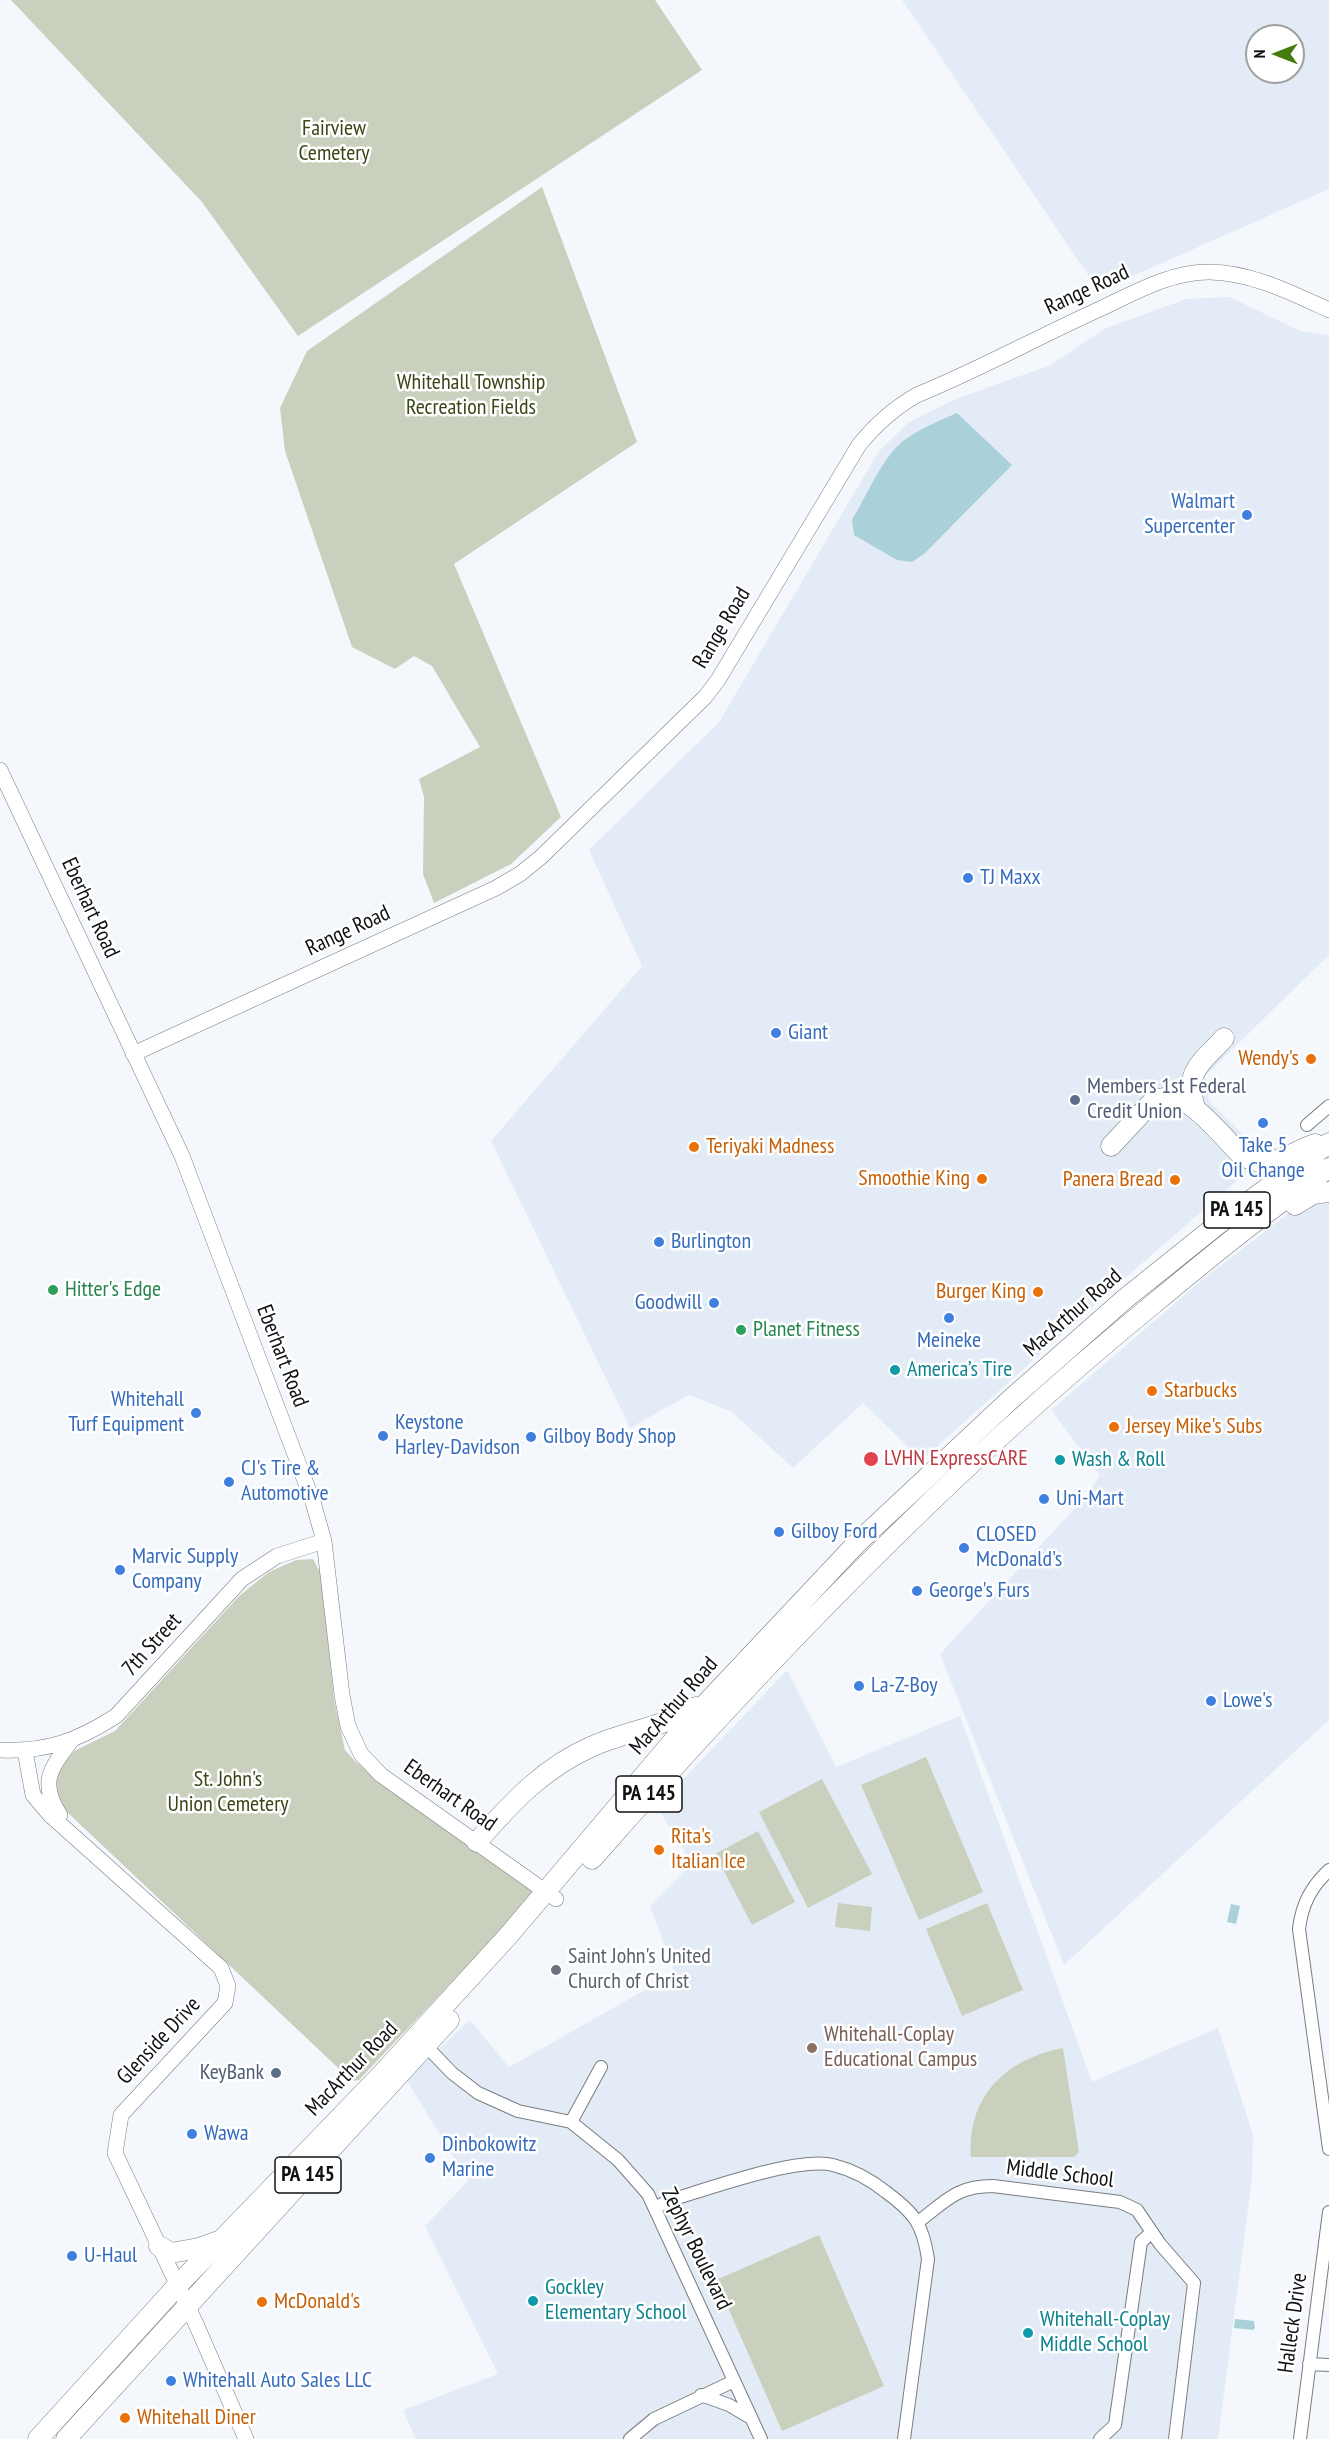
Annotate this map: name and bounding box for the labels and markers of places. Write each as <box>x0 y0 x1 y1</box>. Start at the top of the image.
place label: Walmart Supercenter <box>1144 489 1235 540</box>
marker: Walmart Supercenter <box>1240 508 1254 522</box>
place label: TJ Maxx <box>980 865 1040 891</box>
marker: TJ Maxx <box>961 871 975 885</box>
place label: Giant <box>788 1020 828 1046</box>
marker: Giant <box>769 1026 783 1040</box>
place label: Wendy's <box>1238 1046 1299 1072</box>
marker: Wendy's <box>1304 1052 1318 1066</box>
place label: Members 1st Federal Credit Union <box>1087 1074 1246 1126</box>
marker: Members 1st Federal Credit Union <box>1068 1093 1082 1107</box>
marker: Take 5 Oil Change <box>1256 1116 1270 1130</box>
place label: Take 5 Oil Change <box>1221 1133 1305 1184</box>
place label: Teriyaki Madness <box>706 1134 834 1160</box>
marker: Teriyaki Madness <box>687 1140 701 1154</box>
place label: Smoothie King <box>858 1166 970 1192</box>
place label: Panera Bread <box>1063 1167 1163 1193</box>
marker: Smoothie King <box>975 1172 989 1186</box>
marker: Panera Bread <box>1168 1173 1182 1187</box>
place label: Burlington <box>671 1229 751 1255</box>
marker: Burlington <box>652 1235 666 1249</box>
place label: Hitter's Edge <box>65 1277 161 1303</box>
place label: Burger King <box>936 1279 1026 1305</box>
marker: Hitter's Edge <box>46 1283 60 1297</box>
marker: Burger King <box>1031 1285 1045 1299</box>
place label: Goodwill <box>635 1290 702 1316</box>
marker: Goodwill <box>707 1296 721 1310</box>
marker: Meineke <box>942 1311 956 1325</box>
place label: Planet Fitness <box>753 1317 860 1343</box>
marker: Planet Fitness <box>734 1323 748 1337</box>
place label: Meineke <box>917 1328 981 1354</box>
place label: America’s Tire <box>907 1357 1012 1383</box>
marker: America’s Tire <box>888 1363 902 1377</box>
place label: Starbucks <box>1164 1378 1237 1404</box>
marker: Starbucks <box>1145 1384 1159 1398</box>
place label: Whitehall Turf Equipment <box>68 1387 184 1438</box>
marker: Whitehall Turf Equipment <box>189 1406 203 1420</box>
place label: Keystone Harley-Davidson <box>395 1410 520 1462</box>
place label: Jersey Mike's Subs <box>1126 1414 1262 1440</box>
marker: Jersey Mike's Subs <box>1107 1420 1121 1434</box>
place label: Gilboy Body Shop <box>543 1424 676 1450</box>
marker: Keystone Harley-Davidson <box>376 1429 390 1443</box>
marker: Gilboy Body Shop <box>524 1430 538 1444</box>
place label: LVHN ExpressCARE <box>884 1446 1028 1472</box>
place label: Wash & Roll <box>1072 1447 1165 1473</box>
marker: LVHN ExpressCARE <box>862 1450 880 1468</box>
marker: Wash & Roll <box>1053 1453 1067 1467</box>
place label: CJ's Tire & Automotive <box>241 1456 329 1508</box>
marker: CJ's Tire & Automotive <box>222 1475 236 1489</box>
place label: Uni-Mart <box>1056 1486 1124 1512</box>
marker: Uni-Mart <box>1037 1492 1051 1506</box>
place label: Gilboy Ford <box>791 1519 878 1545</box>
place label: CLOSED McDonald's <box>976 1522 1062 1574</box>
marker: Gilboy Ford <box>772 1525 786 1539</box>
marker: CLOSED McDonald's <box>957 1541 971 1555</box>
place label: Marvic Supply Company <box>132 1544 238 1596</box>
marker: Marvic Supply Company <box>113 1563 127 1577</box>
place label: George's Furs <box>929 1578 1030 1604</box>
marker: George's Furs <box>910 1584 924 1598</box>
place label: La-Z-Boy <box>871 1673 938 1699</box>
marker: La-Z-Boy <box>852 1679 866 1693</box>
place label: Lowe's <box>1223 1688 1272 1714</box>
marker: Lowe's <box>1204 1694 1218 1708</box>
place label: Rita's Italian Ice <box>671 1824 746 1876</box>
marker: Rita's Italian Ice <box>652 1843 666 1857</box>
place label: Saint John's United Church of Christ <box>568 1944 711 1996</box>
marker: Saint John's United Church of Christ <box>549 1963 563 1977</box>
place label: Whitehall-Coplay Educational Campus <box>824 2022 977 2074</box>
marker: Whitehall-Coplay Educational Campus <box>805 2041 819 2055</box>
place label: KeyBank <box>200 2060 264 2086</box>
marker: KeyBank <box>269 2066 283 2080</box>
place label: Wawa <box>204 2121 249 2147</box>
marker: Wawa <box>185 2127 199 2141</box>
place label: Dinbokowitz Marine <box>442 2132 536 2184</box>
marker: Dinbokowitz Marine <box>423 2151 437 2165</box>
place label: U-Haul <box>84 2243 137 2269</box>
marker: U-Haul <box>65 2249 79 2263</box>
place label: Gockley Elementary School <box>545 2275 687 2326</box>
place label: McDonald's <box>274 2289 360 2315</box>
marker: Gockley Elementary School <box>526 2294 540 2308</box>
marker: McDonald's <box>255 2295 269 2309</box>
place label: Whitehall-Coplay Middle School <box>1040 2307 1170 2358</box>
marker: Whitehall-Coplay Middle School <box>1021 2326 1035 2340</box>
place label: Whitehall Auto Sales LLC <box>183 2368 372 2394</box>
marker: Whitehall Auto Sales LLC <box>164 2374 178 2388</box>
place label: Whitehall Diner <box>137 2405 256 2431</box>
marker: Whitehall Diner <box>118 2411 132 2425</box>

